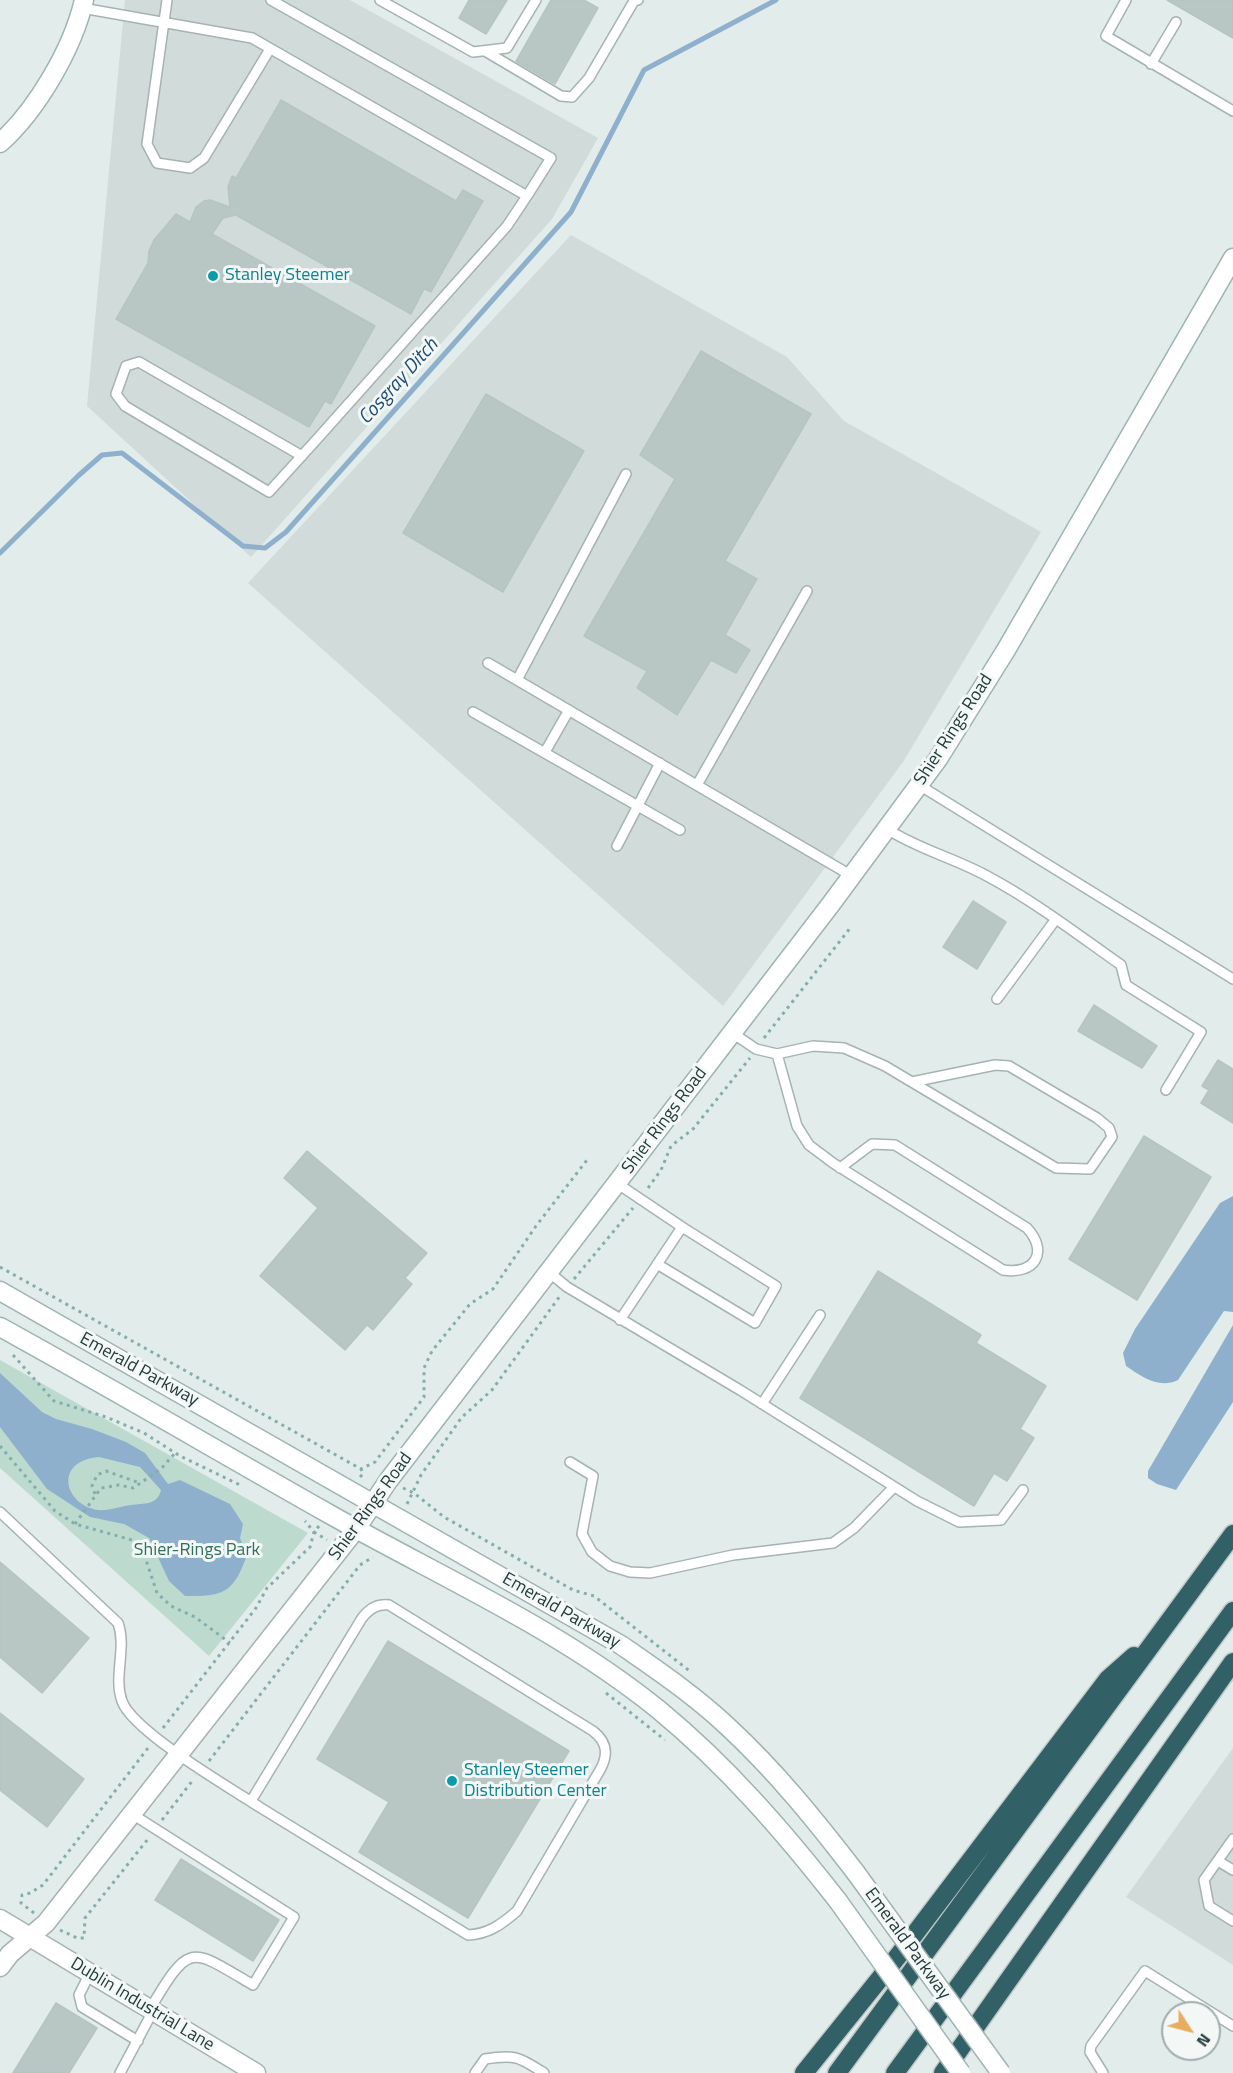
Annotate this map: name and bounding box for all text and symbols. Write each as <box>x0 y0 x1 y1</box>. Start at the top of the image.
place label: Stanley Steemer <box>225 265 350 287</box>
marker: Stanley Steemer <box>206 269 220 283</box>
water label: Cosgray Ditch <box>354 334 444 430</box>
street label: Shier Rings Road <box>910 670 998 790</box>
street label: Shier Rings Road <box>618 1063 712 1179</box>
street label: Emerald Parkway <box>76 1328 202 1412</box>
street label: Shier Rings Road <box>325 1449 417 1565</box>
park label: Shier-Rings Park <box>134 1540 260 1562</box>
street label: Emerald Parkway <box>498 1568 624 1654</box>
place label: Stanley Steemer Distribution Center <box>464 1760 607 1802</box>
marker: Stanley Steemer Distribution Center <box>445 1774 459 1788</box>
street label: Emerald Parkway <box>859 1884 955 2004</box>
street label: Dublin Industrial Lane <box>66 1954 218 2056</box>
north arrow <box>1161 2001 1221 2061</box>
text: N <box>1191 2029 1217 2052</box>

